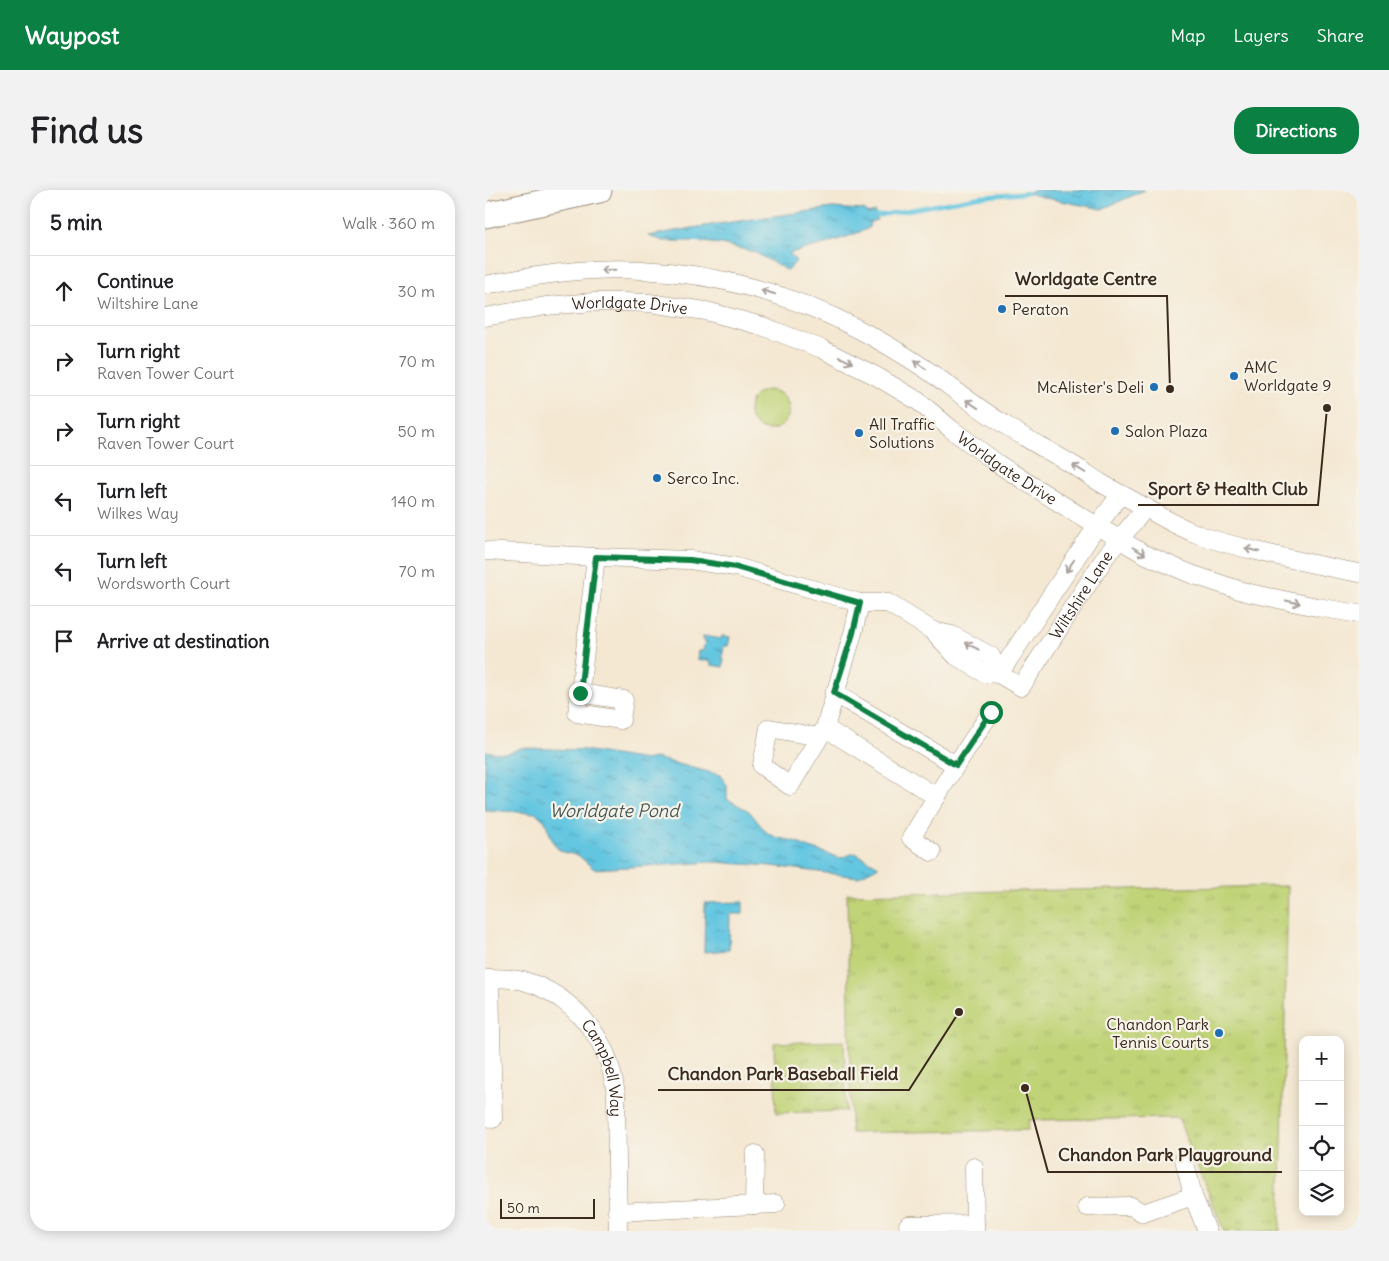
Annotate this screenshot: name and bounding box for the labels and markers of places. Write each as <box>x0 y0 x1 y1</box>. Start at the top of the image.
callout: Worldgate Centre <box>1005 263 1167 296</box>
place label: Peraton <box>1012 299 1069 319</box>
marker: Peraton <box>996 303 1008 315</box>
place label: AMC Worldgate 9 <box>1244 357 1331 395</box>
marker: AMC Worldgate 9 <box>1228 370 1240 382</box>
place label: McAlister's Deli <box>1037 377 1144 397</box>
marker: McAlister's Deli <box>1148 381 1160 393</box>
place label: All Traffic Solutions <box>869 414 935 452</box>
place label: Salon Plaza <box>1125 421 1208 441</box>
marker: Salon Plaza <box>1109 425 1121 437</box>
marker: All Traffic Solutions <box>853 427 865 439</box>
place label: Serco Inc. <box>667 468 739 488</box>
marker: Serco Inc. <box>651 472 663 484</box>
callout: Sport & Health Club <box>1138 472 1318 505</box>
place label: Chandon Park Tennis Courts <box>1106 1014 1209 1052</box>
marker: Chandon Park Tennis Courts <box>1213 1027 1225 1039</box>
callout: Chandon Park Baseball Field <box>658 1057 909 1090</box>
callout: Chandon Park Playground <box>1048 1139 1282 1172</box>

